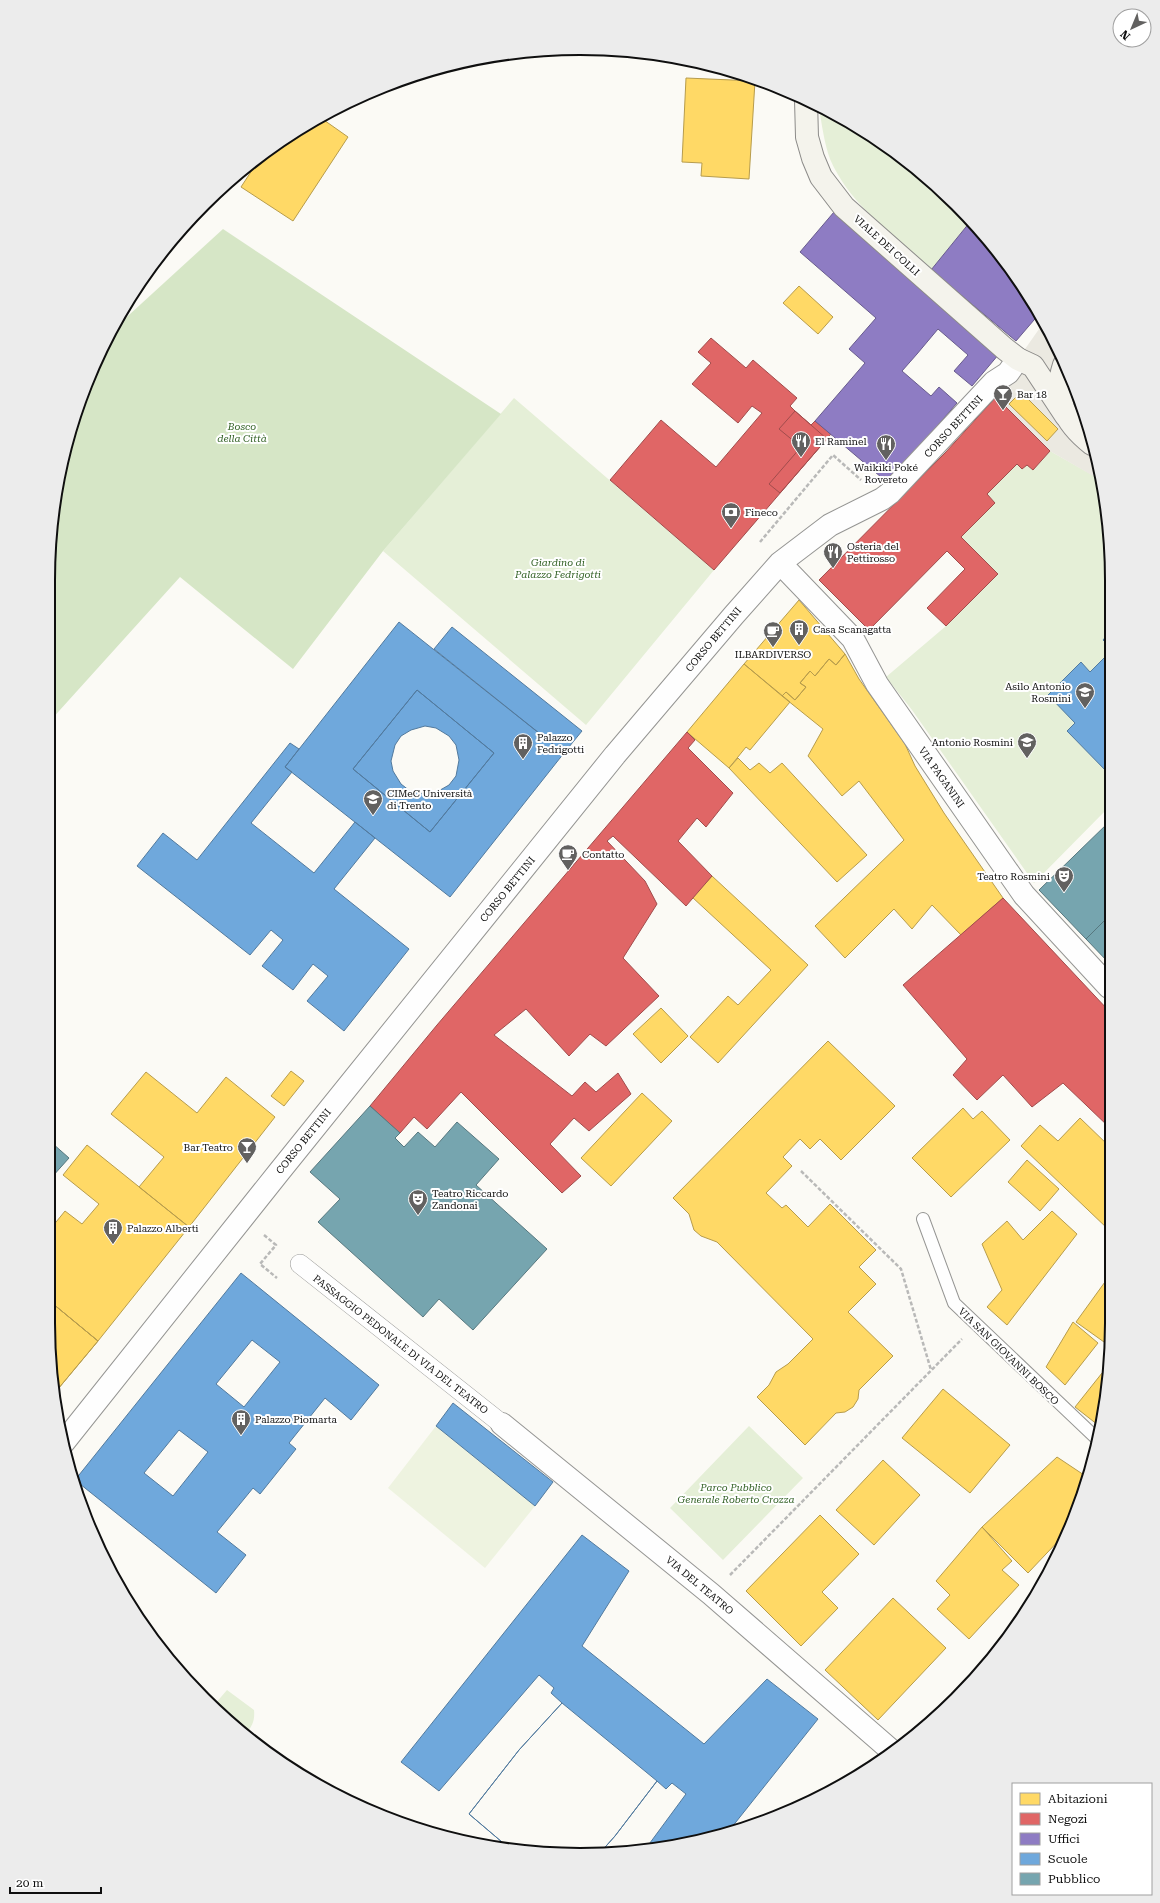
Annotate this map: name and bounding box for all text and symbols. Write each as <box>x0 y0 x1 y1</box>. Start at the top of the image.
north arrow <box>1112 8 1152 48</box>
text: N <box>1117 27 1133 42</box>
street label: VIALE DEI COLLI <box>852 213 922 278</box>
bar icon: Bar 18 <box>992 383 1014 411</box>
place label: Bar 18 <box>1017 389 1047 400</box>
street label: CORSO BETTINI <box>922 393 985 460</box>
park label: Bosco della Città <box>217 421 267 444</box>
restaurant icon: El Raminel <box>790 430 812 458</box>
restaurant icon: Waikiki Poké Rovereto <box>875 433 897 461</box>
place label: El Raminel <box>815 436 867 447</box>
place label: Waikiki Poké Rovereto <box>854 462 918 485</box>
bank icon: Fineco <box>720 501 742 529</box>
place label: Fineco <box>745 507 778 518</box>
restaurant icon: Osteria del Pettirosso <box>822 541 844 569</box>
place label: Osteria del Pettirosso <box>847 541 899 564</box>
park label: Giardino di Palazzo Fedrigotti <box>514 557 601 580</box>
street label: CORSO BETTINI <box>683 605 744 674</box>
building icon: Casa Scanagatta <box>788 618 810 646</box>
cafe icon: ILBARDIVERSO <box>762 620 784 648</box>
place label: Casa Scanagatta <box>813 624 892 635</box>
place label: ILBARDIVERSO <box>735 649 811 660</box>
place label: Asilo Antonio Rosmini <box>1005 681 1071 704</box>
school or university icon: Asilo Antonio Rosmini <box>1074 681 1096 709</box>
school or university icon: Antonio Rosmini <box>1016 731 1038 759</box>
building icon: Palazzo Fedrigotti <box>512 732 534 760</box>
place label: Palazzo Fedrigotti <box>537 732 584 755</box>
place label: Antonio Rosmini <box>932 737 1013 748</box>
street label: VIA PAGANINI <box>917 745 967 810</box>
school or university icon: CIMeC Università di Trento <box>362 788 384 816</box>
place label: CIMeC Università di Trento <box>387 788 473 811</box>
cafe icon: Contatto <box>557 843 579 871</box>
place label: Contatto <box>582 849 624 860</box>
street label: CORSO BETTINI <box>478 854 537 924</box>
theatre icon: Teatro Rosmini <box>1053 865 1075 893</box>
place label: Teatro Rosmini <box>977 871 1050 882</box>
street label: CORSO BETTINI <box>274 1106 333 1176</box>
bar icon: Bar Teatro <box>236 1136 258 1164</box>
place label: Bar Teatro <box>184 1142 233 1153</box>
theatre icon: Teatro Riccardo Zandonai <box>407 1188 429 1216</box>
place label: Teatro Riccardo Zandonai <box>432 1188 509 1211</box>
building icon: Palazzo Alberti <box>102 1217 124 1245</box>
place label: Palazzo Alberti <box>127 1223 199 1234</box>
street label: PASSAGGIO PEDONALE DI VIA DEL TEATRO <box>311 1273 490 1416</box>
street label: VIA SAN GIOVANNI BOSCO <box>956 1306 1061 1407</box>
building icon: Palazzo Piomarta <box>230 1408 252 1436</box>
place label: Palazzo Piomarta <box>255 1414 337 1425</box>
park label: Parco Pubblico Generale Roberto Crozza <box>678 1482 794 1505</box>
street label: VIA DEL TEATRO <box>664 1554 736 1617</box>
legend <box>1012 1783 1152 1895</box>
text: Abitazioni <box>1048 1792 1108 1806</box>
text: Negozi <box>1048 1812 1088 1826</box>
text: Uffici <box>1048 1832 1080 1846</box>
text: Scuole <box>1048 1852 1088 1866</box>
scale bar <box>10 1869 101 1895</box>
text: Pubblico <box>1048 1872 1100 1886</box>
text: 20 m <box>16 1876 43 1890</box>

